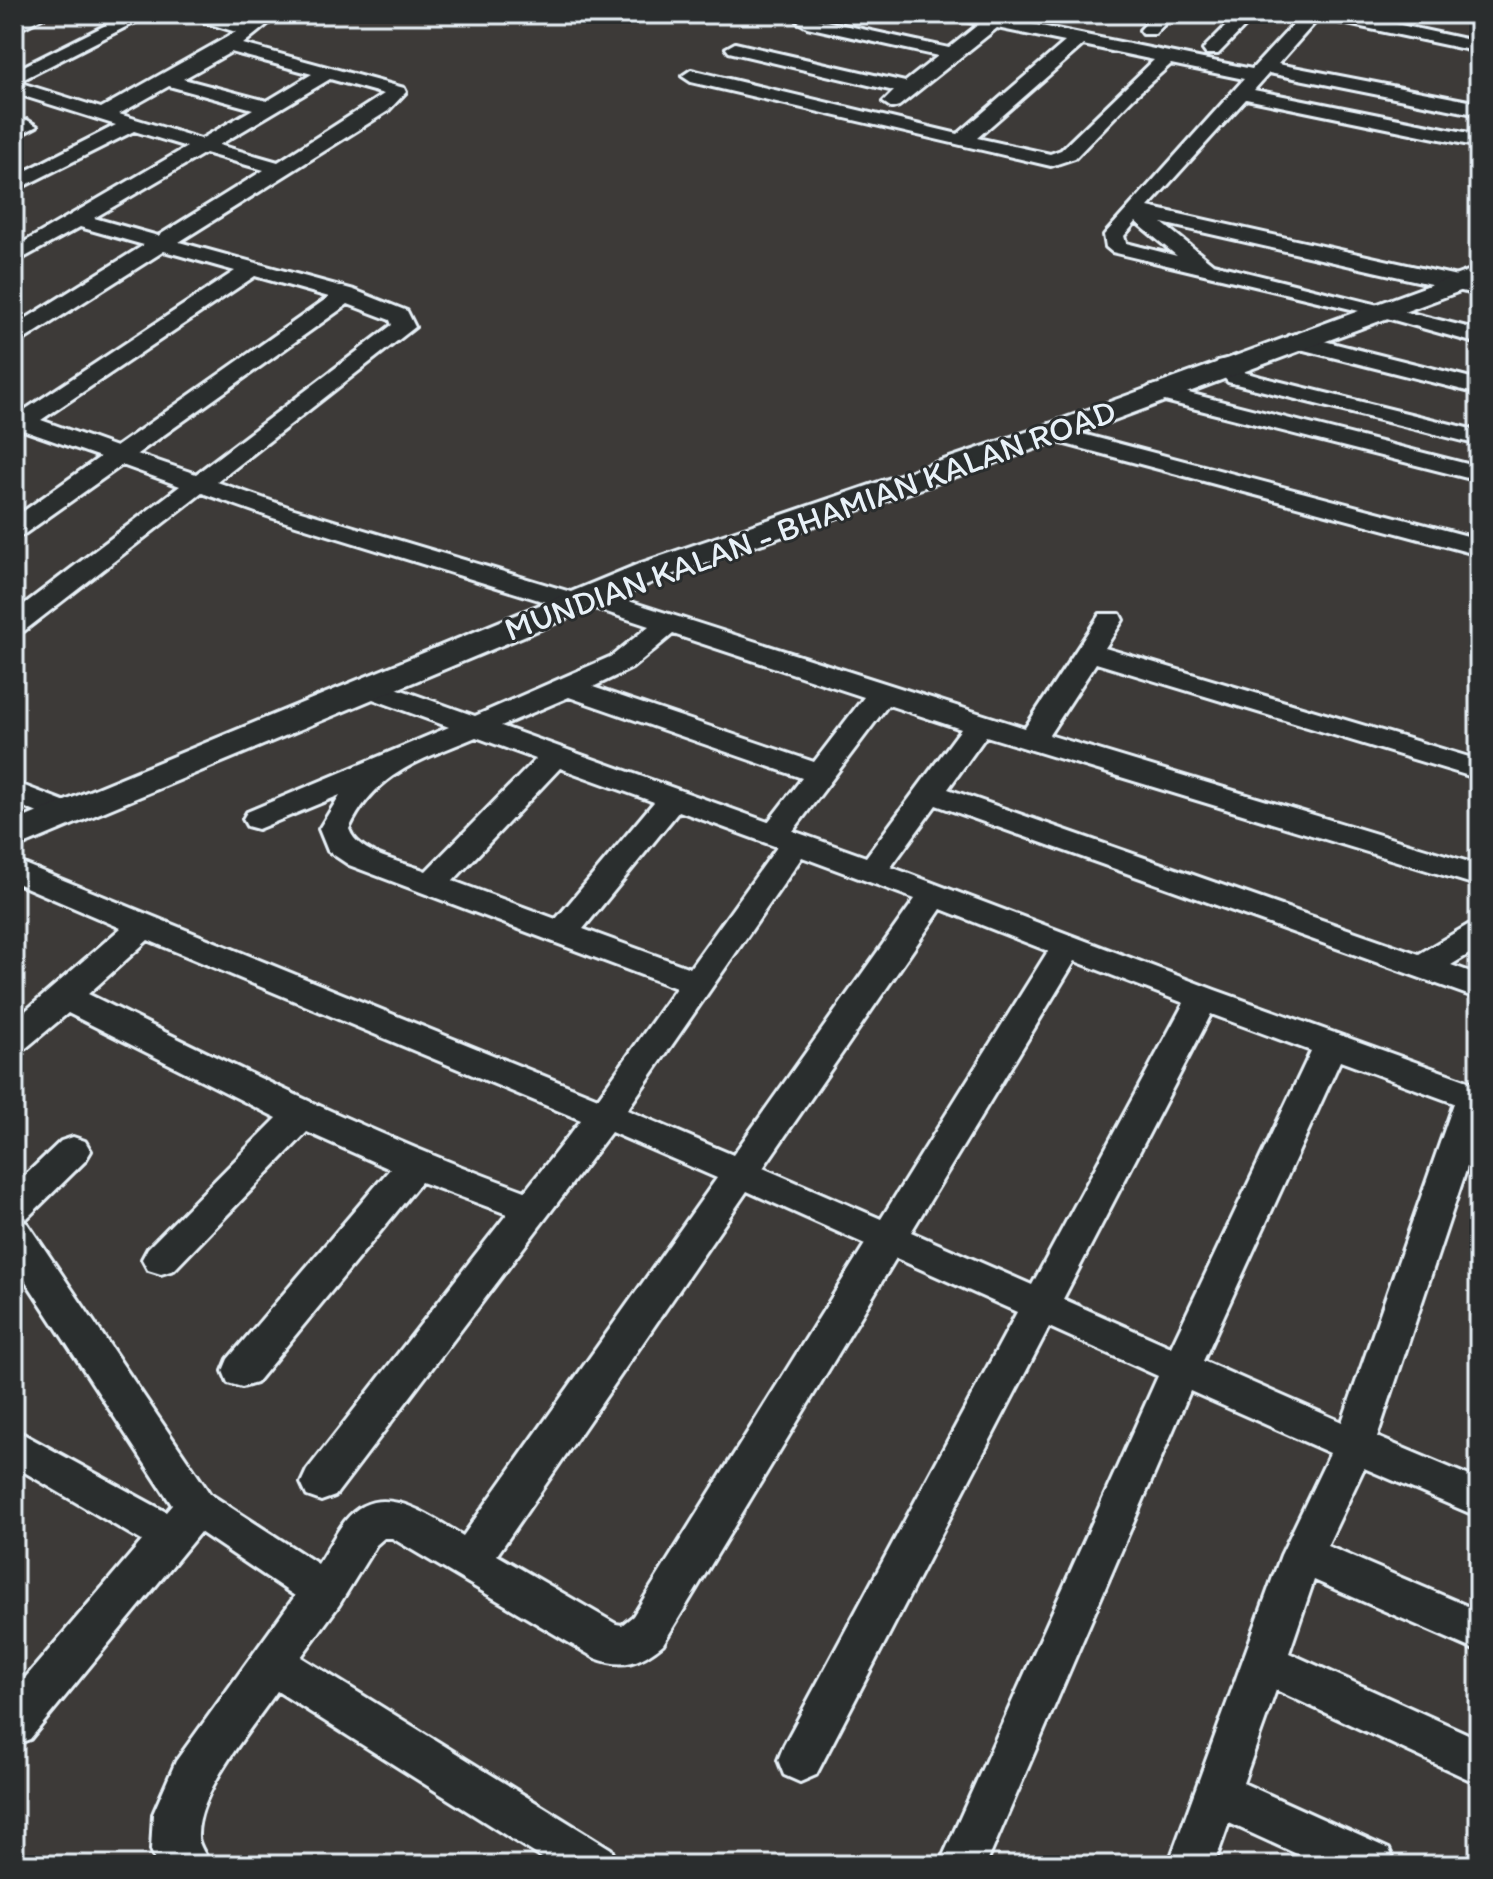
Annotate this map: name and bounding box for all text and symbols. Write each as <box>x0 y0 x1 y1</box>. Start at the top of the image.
street label: MUNDIAN KALAN - BHAMIAN KALAN ROAD <box>499 390 1121 650</box>

